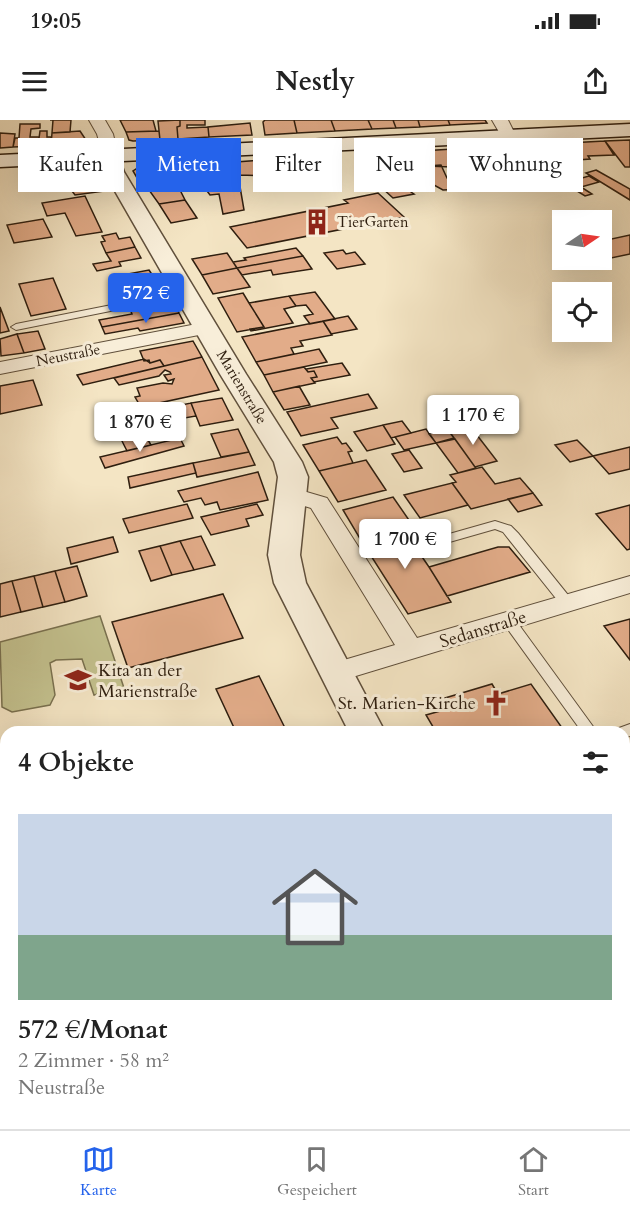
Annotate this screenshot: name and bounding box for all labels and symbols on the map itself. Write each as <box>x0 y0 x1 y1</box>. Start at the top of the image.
building icon: TierGarten <box>302 207 332 237</box>
north arrow <box>552 210 612 270</box>
place label: TierGarten <box>337 212 409 232</box>
pin: 572 € <box>104 273 188 324</box>
street label: Neustraße <box>34 339 102 371</box>
street label: Marienstraße <box>212 346 272 428</box>
pin: 1 170 € <box>418 395 528 446</box>
pin: 1 870 € <box>85 402 195 453</box>
pin: 1 700 € <box>350 519 460 570</box>
street label: Sedanstraße <box>437 604 530 655</box>
place label: Kita an der Marienstraße <box>98 658 198 704</box>
school or university icon: Kita an der Marienstraße <box>63 665 93 695</box>
church icon: St. Marien-Kirche <box>481 688 511 718</box>
place label: St. Marien-Kirche <box>338 691 476 716</box>

